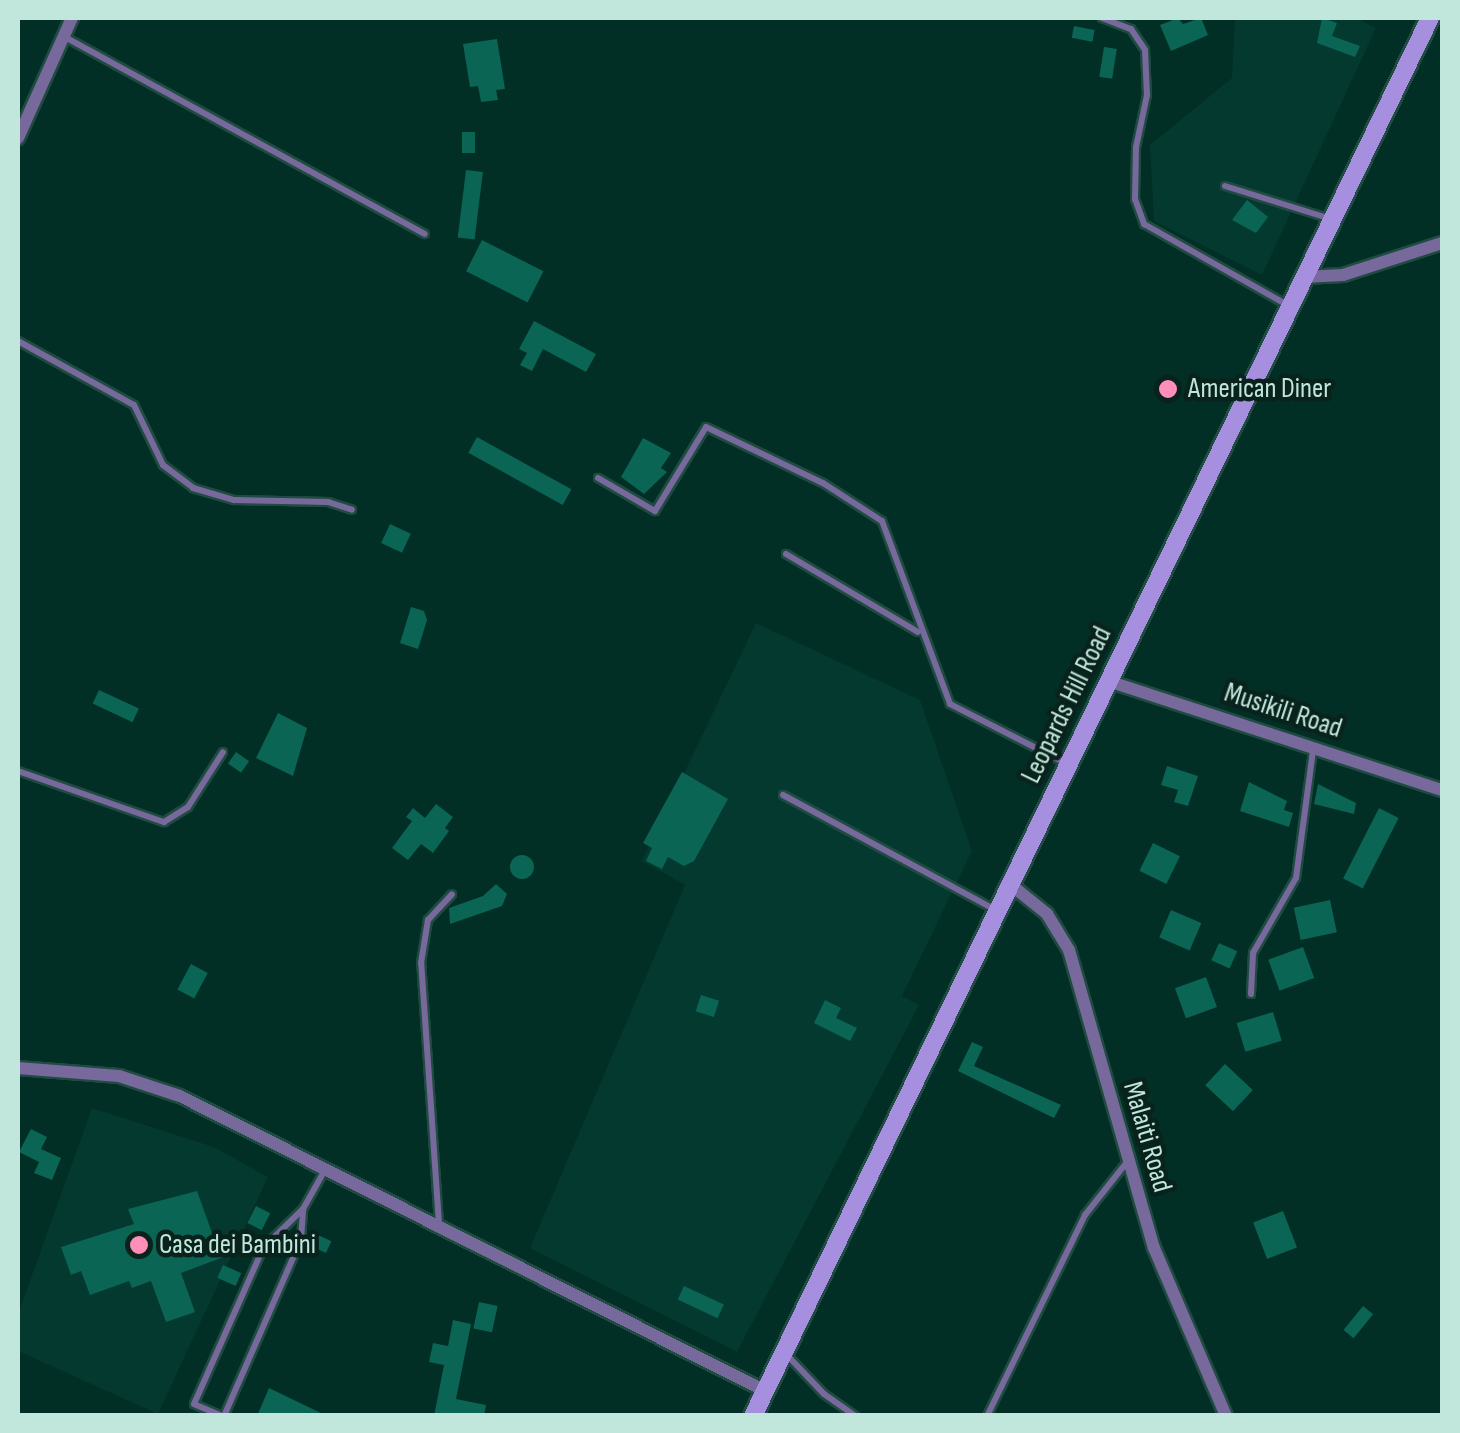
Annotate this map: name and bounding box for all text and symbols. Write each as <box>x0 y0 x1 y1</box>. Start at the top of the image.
place label: American Diner <box>1188 372 1331 406</box>
marker: American Diner <box>1157 378 1179 400</box>
street label: Leopards Hill Road <box>1015 621 1119 789</box>
street label: Musikili Road <box>1220 676 1346 746</box>
street label: Malaiti Road <box>1115 1078 1179 1196</box>
place label: Casa dei Bambini <box>159 1228 316 1262</box>
marker: Casa dei Bambini <box>128 1234 150 1256</box>

